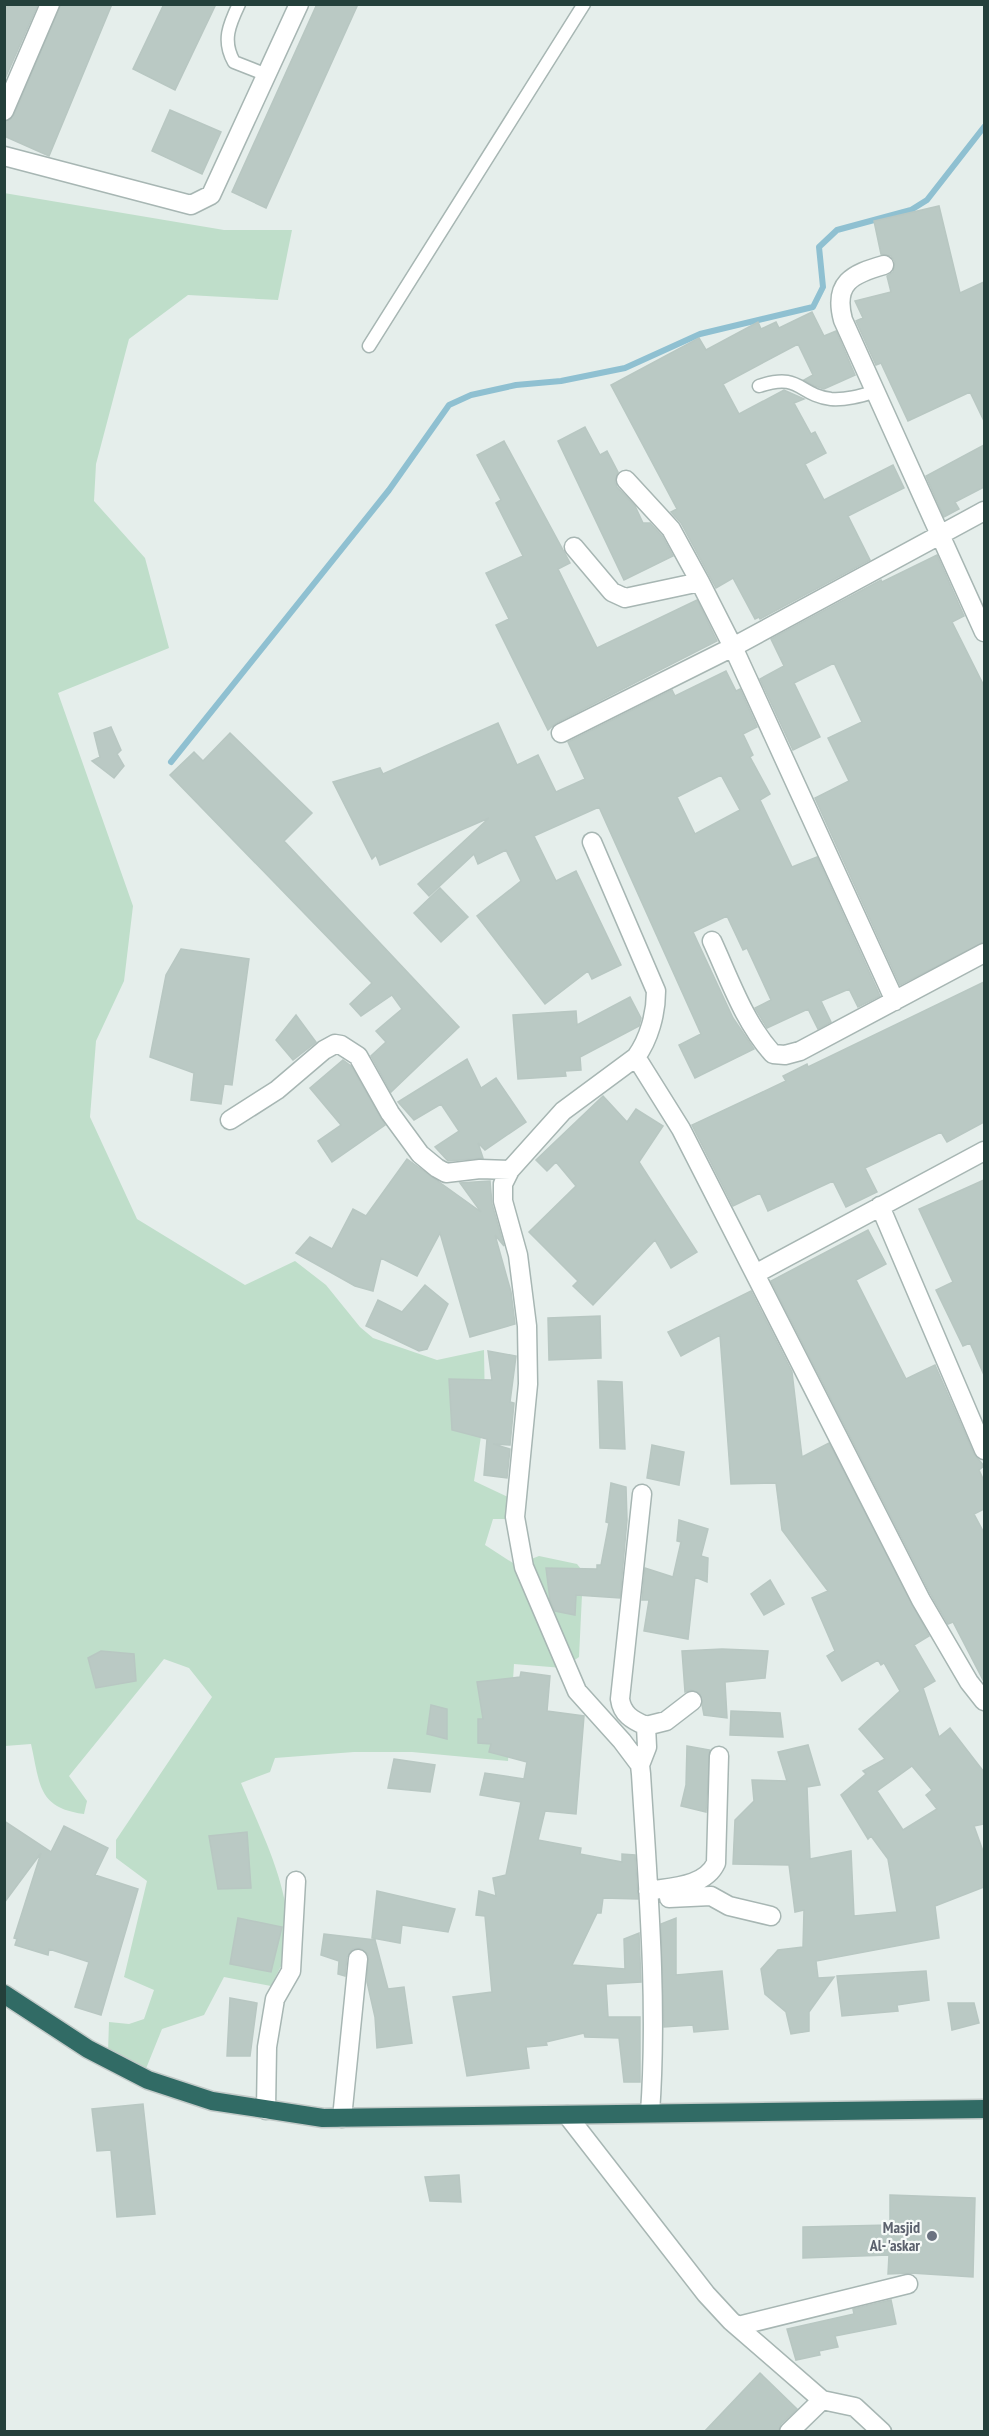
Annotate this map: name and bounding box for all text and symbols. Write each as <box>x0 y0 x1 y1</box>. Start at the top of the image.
place label: Masjid Al- 'askar <box>869 2217 920 2255</box>
marker: Masjid Al- 'askar <box>925 2229 939 2243</box>

